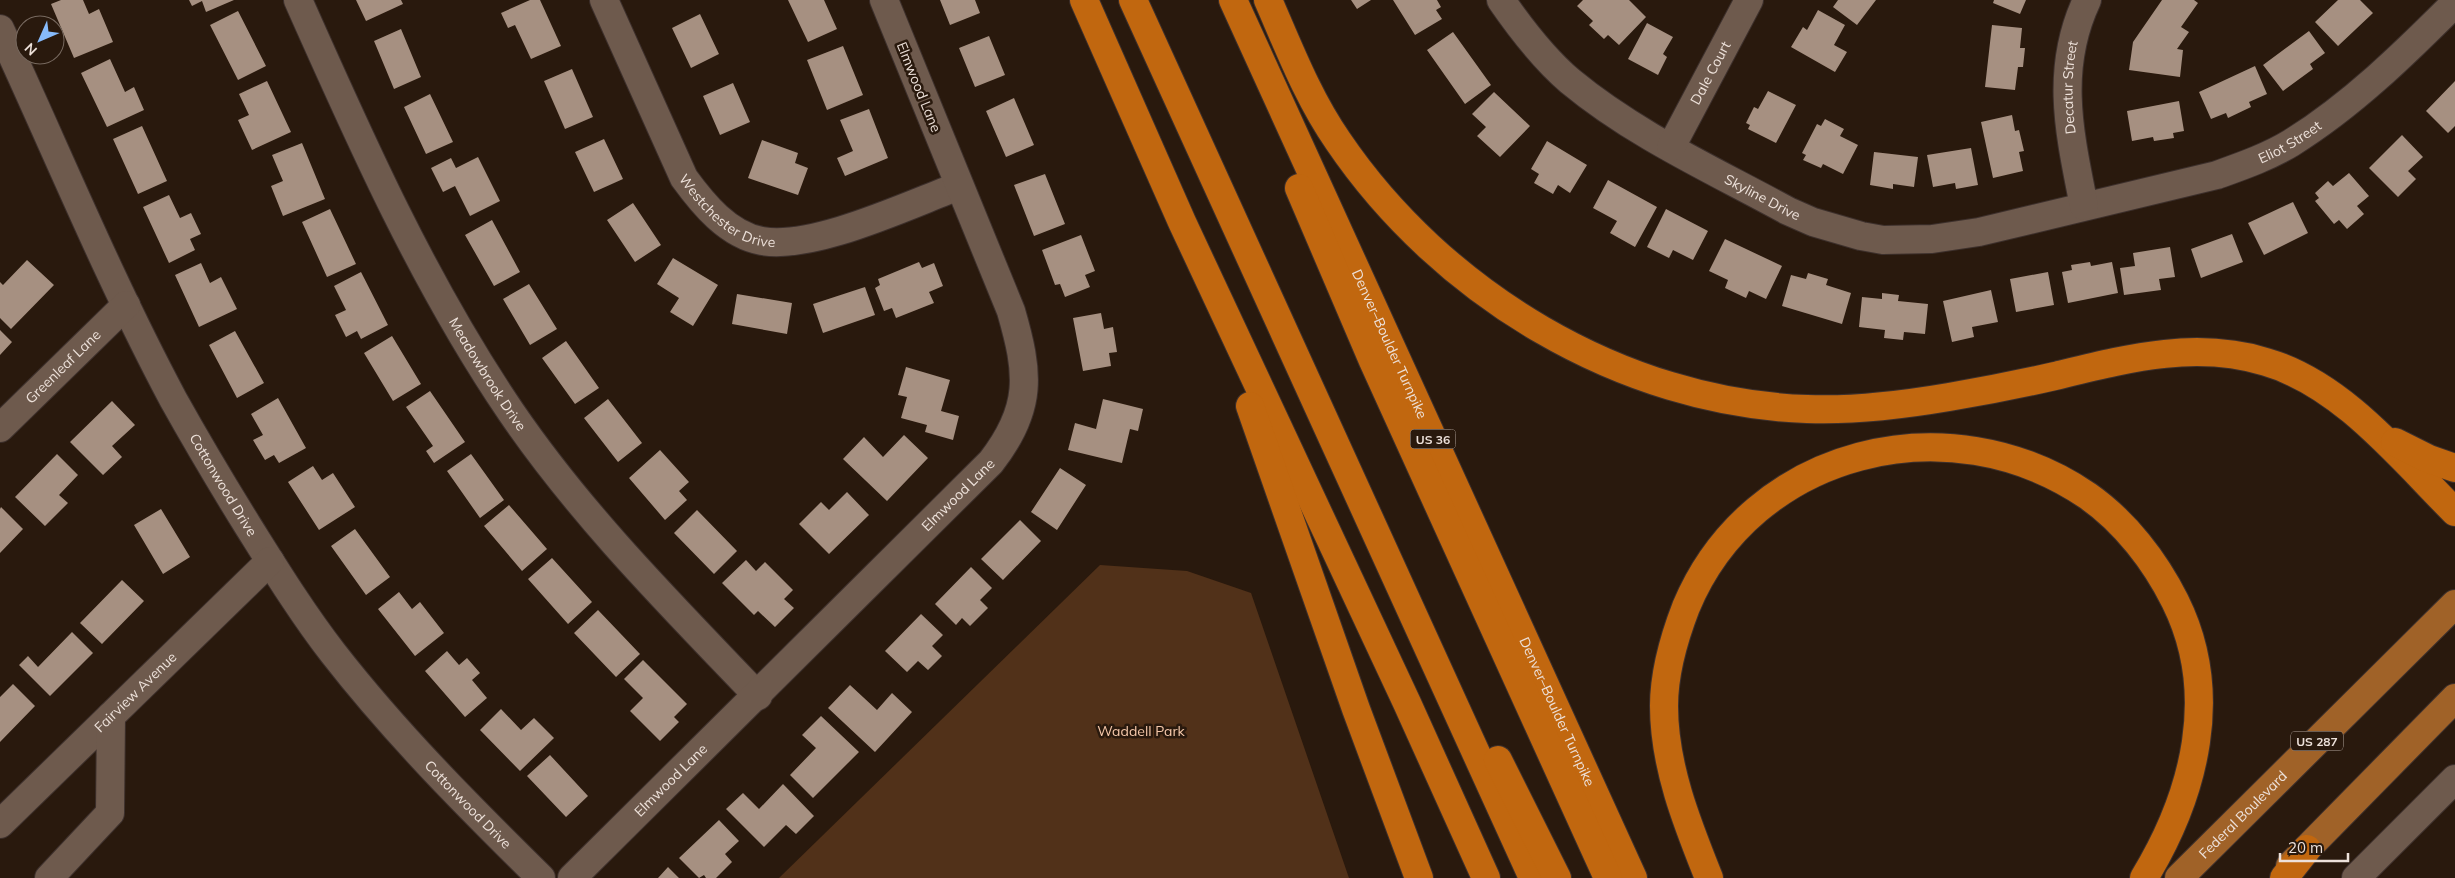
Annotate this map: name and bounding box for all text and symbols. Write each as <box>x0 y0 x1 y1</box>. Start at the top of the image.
north arrow <box>15 15 65 65</box>
street label: Dale Court <box>1686 38 1735 108</box>
text: N <box>21 39 41 59</box>
street label: Elmwood Lane <box>893 39 945 135</box>
street label: Decatur Street <box>2059 39 2082 135</box>
street label: Eliot Street <box>2255 116 2325 167</box>
street label: Westchester Drive <box>675 170 776 251</box>
street label: Skyline Drive <box>1721 170 1803 224</box>
street label: Denver–Boulder Turnpike <box>1348 267 1431 421</box>
street label: Meadowbrook Drive <box>445 314 530 434</box>
street label: Greenleaf Lane <box>21 326 104 407</box>
road number: US 36 <box>1410 429 1456 448</box>
street label: Cottonwood Drive <box>186 430 261 540</box>
street label: Elmwood Lane <box>918 455 998 535</box>
street label: Denver–Boulder Turnpike <box>1515 634 1599 789</box>
street label: Fairview Avenue <box>90 648 180 736</box>
park label: Waddell Park <box>1097 722 1185 740</box>
road number: US 287 <box>2291 731 2343 750</box>
street label: Elmwood Lane <box>630 740 711 820</box>
street label: Cottonwood Drive <box>421 756 515 853</box>
street label: Federal Boulevard <box>2195 767 2291 862</box>
scale bar <box>2280 830 2348 862</box>
text: 20 m <box>2288 838 2323 857</box>

